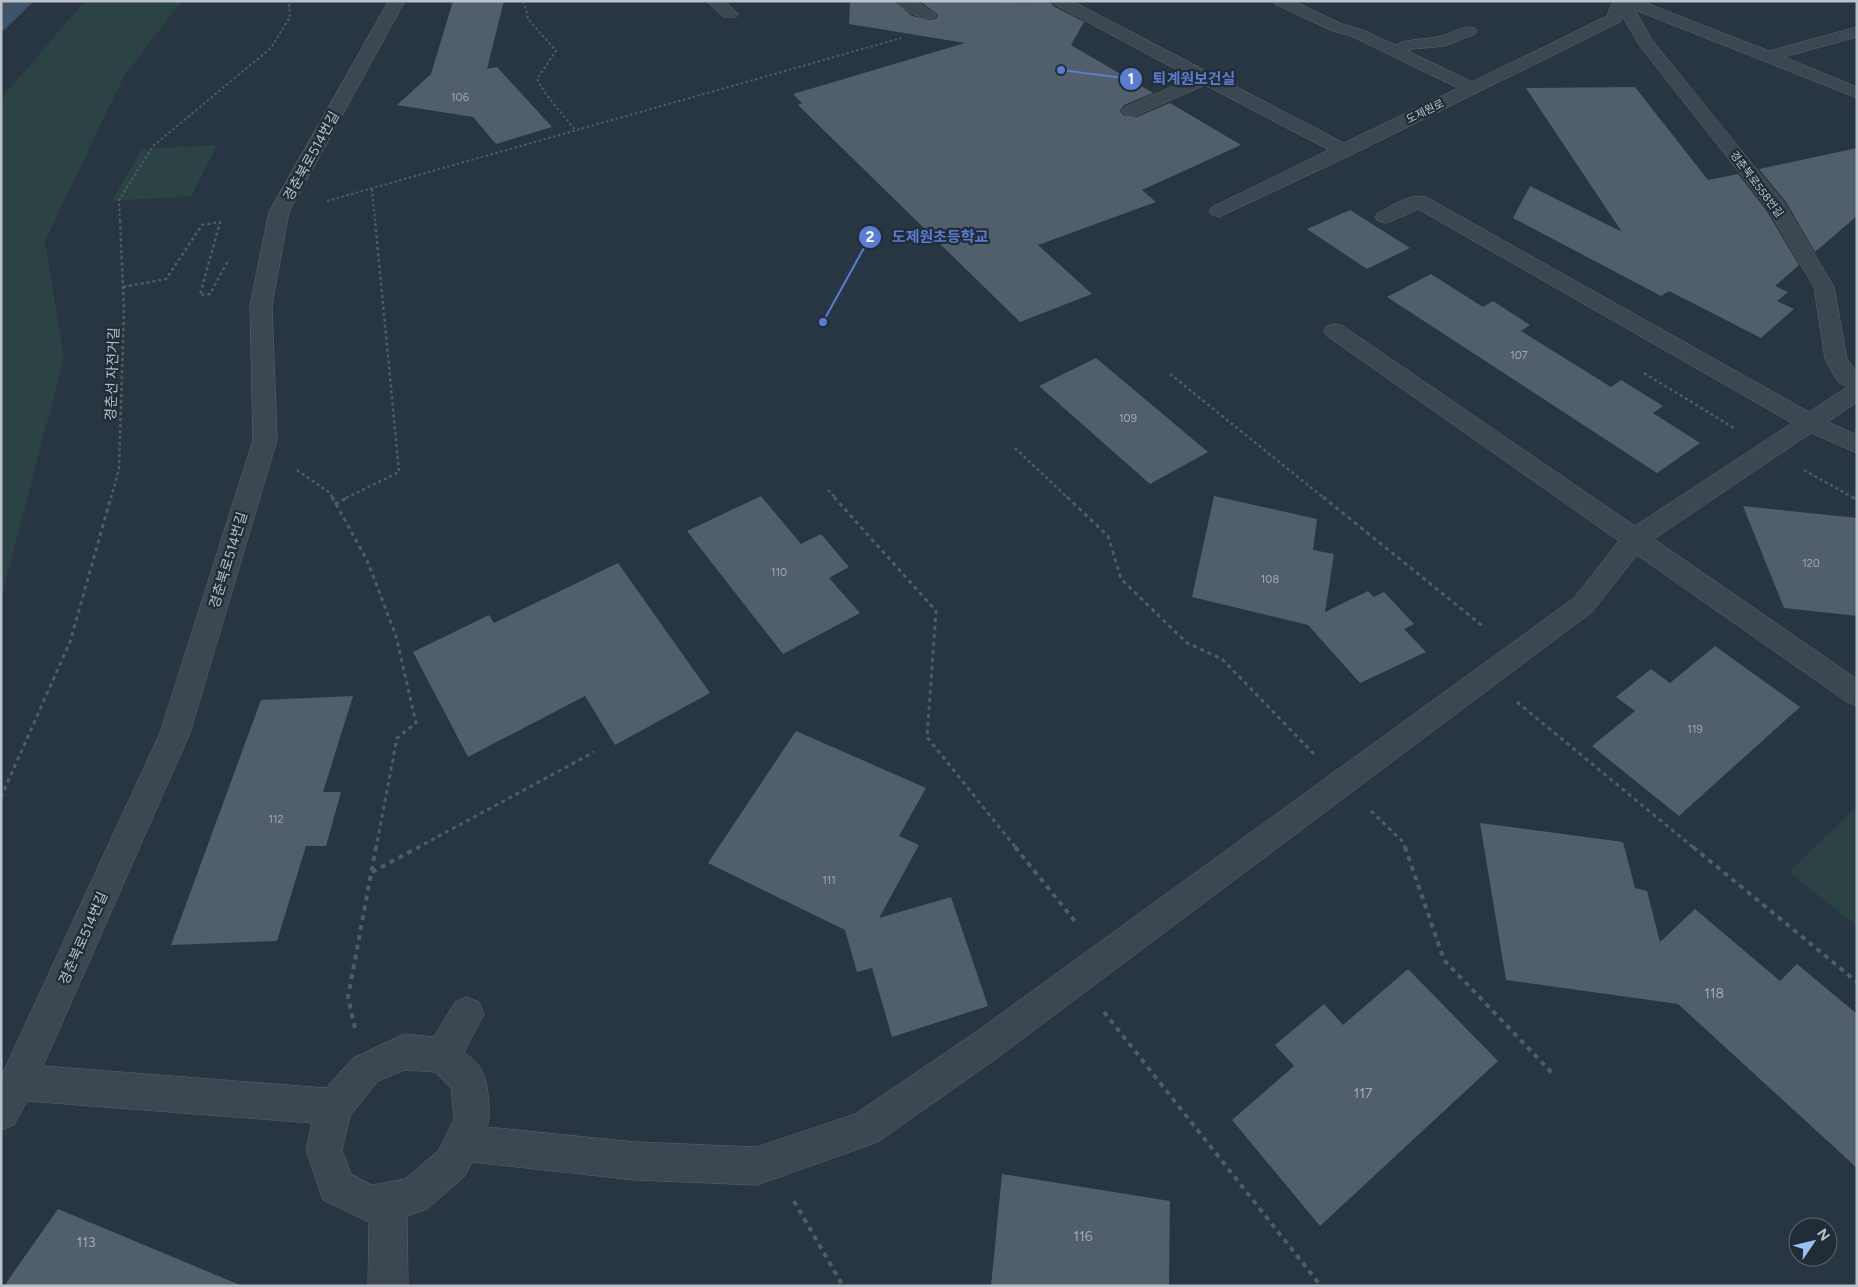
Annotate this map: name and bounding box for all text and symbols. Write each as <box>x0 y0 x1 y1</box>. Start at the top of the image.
callout: 퇴계원보건실 <box>1118 64 1246 94</box>
text: 1 <box>1128 70 1134 88</box>
text: 퇴계원보건실 <box>1153 70 1235 88</box>
house number: 106 <box>451 91 469 104</box>
street label: 도제원로 <box>1404 97 1446 126</box>
street label: 경춘북로514번길 <box>280 108 343 204</box>
street label: 경춘북로558번길 <box>1727 148 1786 220</box>
callout: 도제원초등학교 <box>857 222 999 252</box>
text: 2 <box>866 228 875 246</box>
text: 도제원초등학교 <box>892 228 988 246</box>
street label: 경춘선 자전거길 <box>102 327 123 421</box>
house number: 107 <box>1510 349 1528 362</box>
house number: 109 <box>1119 412 1137 425</box>
street label: 경춘북로514번길 <box>206 510 251 610</box>
house number: 120 <box>1802 557 1820 570</box>
house number: 110 <box>771 566 787 579</box>
house number: 108 <box>1261 573 1279 586</box>
house number: 119 <box>1687 723 1703 736</box>
house number: 112 <box>268 813 284 826</box>
house number: 111 <box>822 874 836 887</box>
street label: 경춘북로514번길 <box>55 889 112 987</box>
house number: 118 <box>1704 985 1724 1002</box>
house number: 117 <box>1353 1085 1373 1102</box>
north arrow <box>1788 1217 1838 1267</box>
text: N <box>1813 1226 1833 1244</box>
house number: 116 <box>1073 1228 1093 1245</box>
house number: 113 <box>76 1234 96 1251</box>

